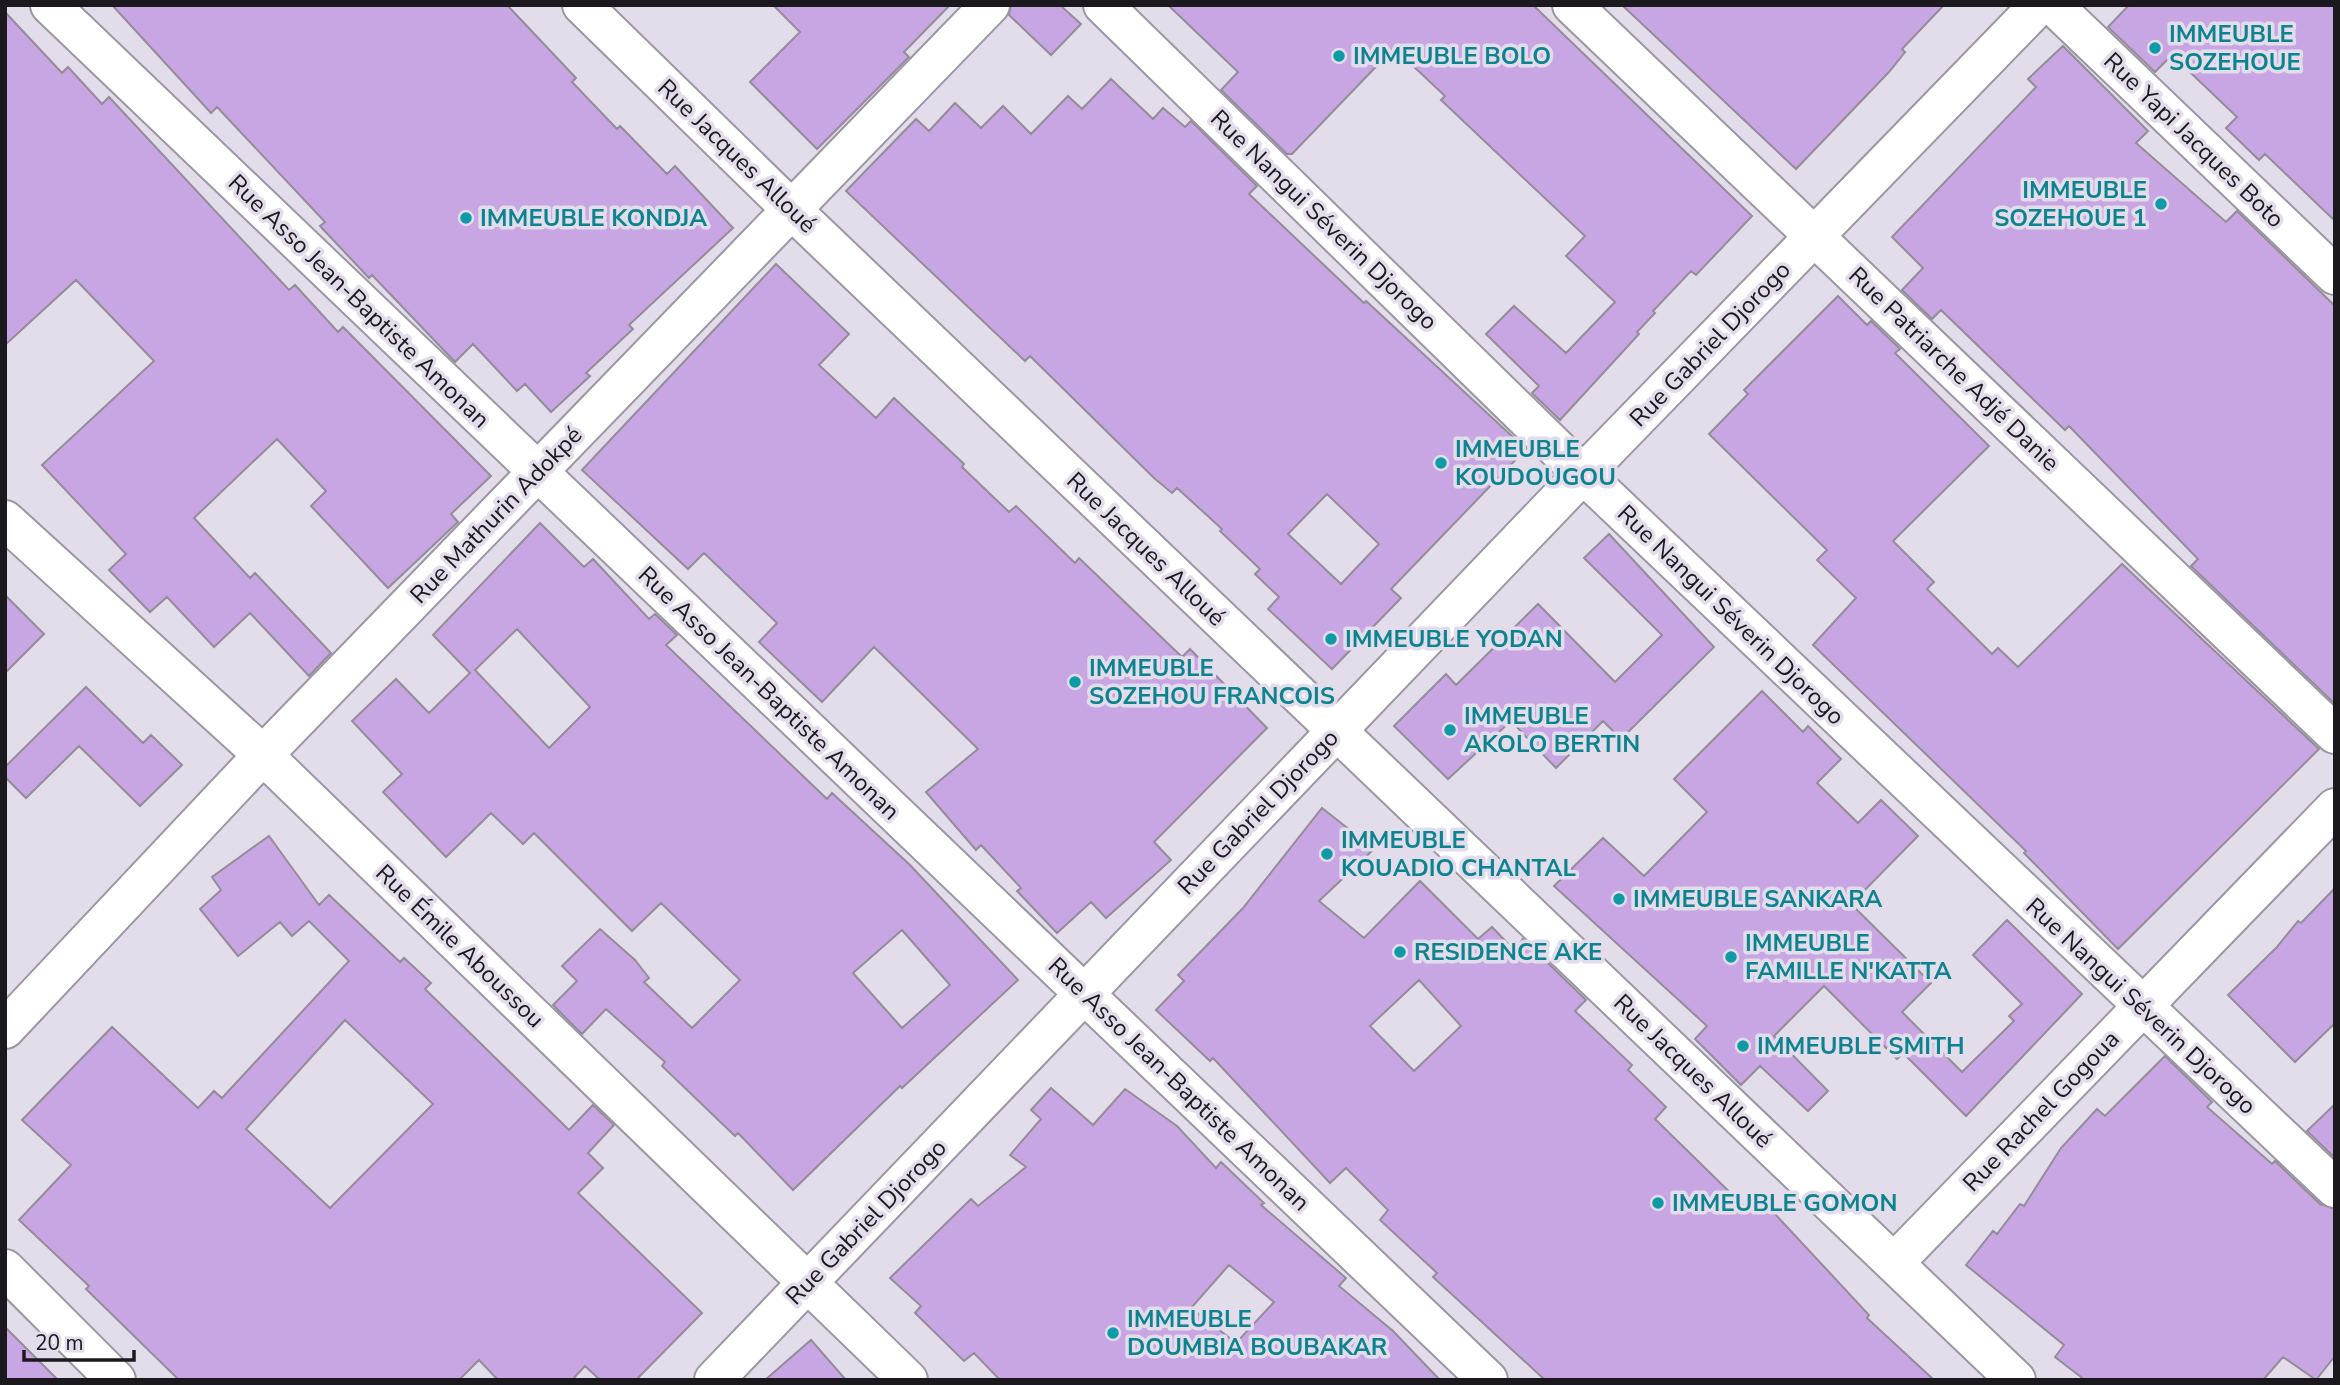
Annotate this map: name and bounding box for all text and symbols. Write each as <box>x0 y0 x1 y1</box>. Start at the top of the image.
place label: IMMEUBLE SOZEHOUE <box>2169 18 2301 78</box>
place label: IMMEUBLE BOLO <box>1353 40 1551 72</box>
marker: IMMEUBLE SOZEHOUE <box>2147 40 2163 56</box>
street label: Rue Yapi Jacques Boto <box>2097 45 2291 235</box>
marker: IMMEUBLE BOLO <box>1331 48 1347 64</box>
street label: Rue Jacques Alloué <box>651 72 823 240</box>
street label: Rue Nangui Séverin Djorogo <box>1204 103 1444 337</box>
street label: Rue Asso Jean-Baptiste Amonan <box>221 167 497 435</box>
place label: IMMEUBLE SOZEHOUE 1 <box>1994 174 2147 234</box>
marker: IMMEUBLE SOZEHOUE 1 <box>2153 196 2169 212</box>
place label: IMMEUBLE KONDJA <box>480 202 707 234</box>
marker: IMMEUBLE KONDJA <box>458 210 474 226</box>
street label: Rue Gabriel Djorogo <box>1622 254 1798 434</box>
street label: Rue Patriarche Adjé Danie <box>1842 260 2066 478</box>
street label: Rue Mathurin Adokpé <box>403 419 589 611</box>
place label: IMMEUBLE KOUDOUGOU <box>1455 433 1616 493</box>
marker: IMMEUBLE KOUDOUGOU <box>1433 455 1449 471</box>
street label: Rue Jacques Alloué <box>1060 465 1232 633</box>
street label: Rue Nangui Séverin Djorogo <box>1611 498 1851 732</box>
street label: Rue Asso Jean-Baptiste Amonan <box>631 559 907 827</box>
place label: IMMEUBLE YODAN <box>1345 623 1563 655</box>
marker: IMMEUBLE YODAN <box>1323 631 1339 647</box>
place label: IMMEUBLE SOZEHOU FRANCOIS <box>1089 652 1335 712</box>
marker: IMMEUBLE SOZEHOU FRANCOIS <box>1067 674 1083 690</box>
place label: IMMEUBLE AKOLO BERTIN <box>1464 700 1640 760</box>
street label: Rue Gabriel Djorogo <box>1170 722 1346 902</box>
marker: IMMEUBLE AKOLO BERTIN <box>1442 722 1458 738</box>
place label: IMMEUBLE KOUADIO CHANTAL <box>1341 824 1576 884</box>
marker: IMMEUBLE KOUADIO CHANTAL <box>1319 846 1335 862</box>
street label: Rue Émile Aboussou <box>369 857 551 1035</box>
place label: IMMEUBLE SANKARA <box>1633 883 1882 915</box>
marker: IMMEUBLE SANKARA <box>1611 891 1627 907</box>
street label: Rue Nangui Séverin Djorogo <box>2019 891 2263 1121</box>
place label: IMMEUBLE FAMILLE N'KATTA <box>1745 927 1952 987</box>
place label: RESIDENCE AKE <box>1414 936 1602 968</box>
marker: RESIDENCE AKE <box>1392 944 1408 960</box>
marker: IMMEUBLE FAMILLE N'KATTA <box>1723 949 1739 965</box>
street label: Rue Asso Jean-Baptiste Amonan <box>1041 950 1317 1218</box>
street label: Rue Jacques Alloué <box>1607 987 1779 1155</box>
street label: Rue Rachel Gogoua <box>1956 1024 2126 1198</box>
place label: IMMEUBLE SMITH <box>1757 1030 1964 1062</box>
marker: IMMEUBLE SMITH <box>1735 1038 1751 1054</box>
street label: Rue Gabriel Djorogo <box>778 1132 954 1312</box>
place label: IMMEUBLE GOMON <box>1672 1187 1897 1219</box>
marker: IMMEUBLE GOMON <box>1650 1195 1666 1211</box>
place label: IMMEUBLE DOUMBIA BOUBAKAR <box>1127 1303 1388 1363</box>
scale bar <box>24 1318 135 1362</box>
marker: IMMEUBLE DOUMBIA BOUBAKAR <box>1105 1325 1121 1341</box>
text: 20 m <box>35 1329 84 1357</box>

